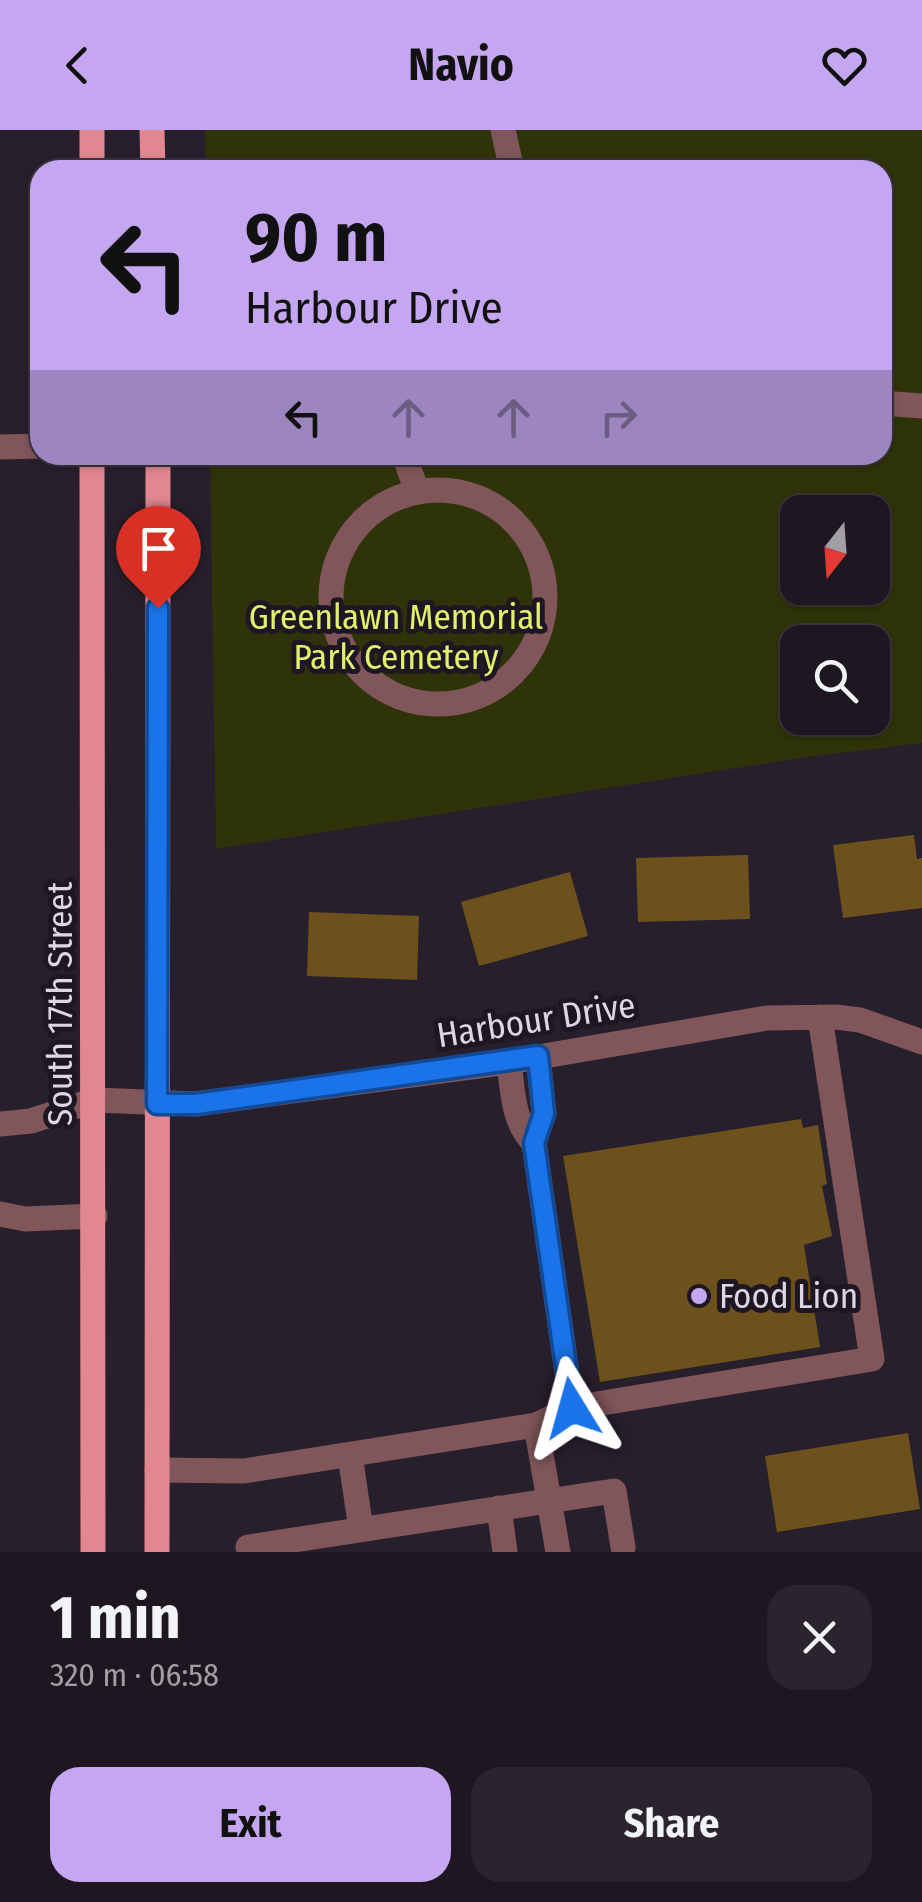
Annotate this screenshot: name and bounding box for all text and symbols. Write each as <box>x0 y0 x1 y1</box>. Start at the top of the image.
icon: back <box>50 38 105 93</box>
text: Navio <box>408 38 514 92</box>
icon: heart <box>817 38 872 93</box>
text: 90 m <box>245 196 387 280</box>
icon: left <box>80 200 210 330</box>
text: Harbour Drive <box>245 281 503 335</box>
icon: left <box>276 390 331 445</box>
icon: ahead <box>381 390 436 445</box>
icon: ahead <box>486 390 541 445</box>
icon: right <box>591 390 646 445</box>
north arrow <box>780 495 890 605</box>
map controls <box>780 495 890 735</box>
pin <box>116 506 201 609</box>
icon: arrive <box>131 521 186 576</box>
park label: Greenlawn Memorial Park Cemetery <box>249 596 543 678</box>
button: search <box>780 625 890 735</box>
street label: South 17th Street <box>39 881 81 1126</box>
street label: Harbour Drive <box>434 984 638 1056</box>
place label: Food Lion <box>719 1275 858 1317</box>
marker: Food Lion <box>688 1285 710 1307</box>
position arrow <box>520 1356 624 1460</box>
text: 1 min <box>50 1582 181 1654</box>
button: close <box>767 1585 872 1690</box>
text: 320 m · 06:58 <box>50 1656 219 1694</box>
button: Exit <box>50 1767 451 1882</box>
button: Share <box>471 1767 872 1882</box>

